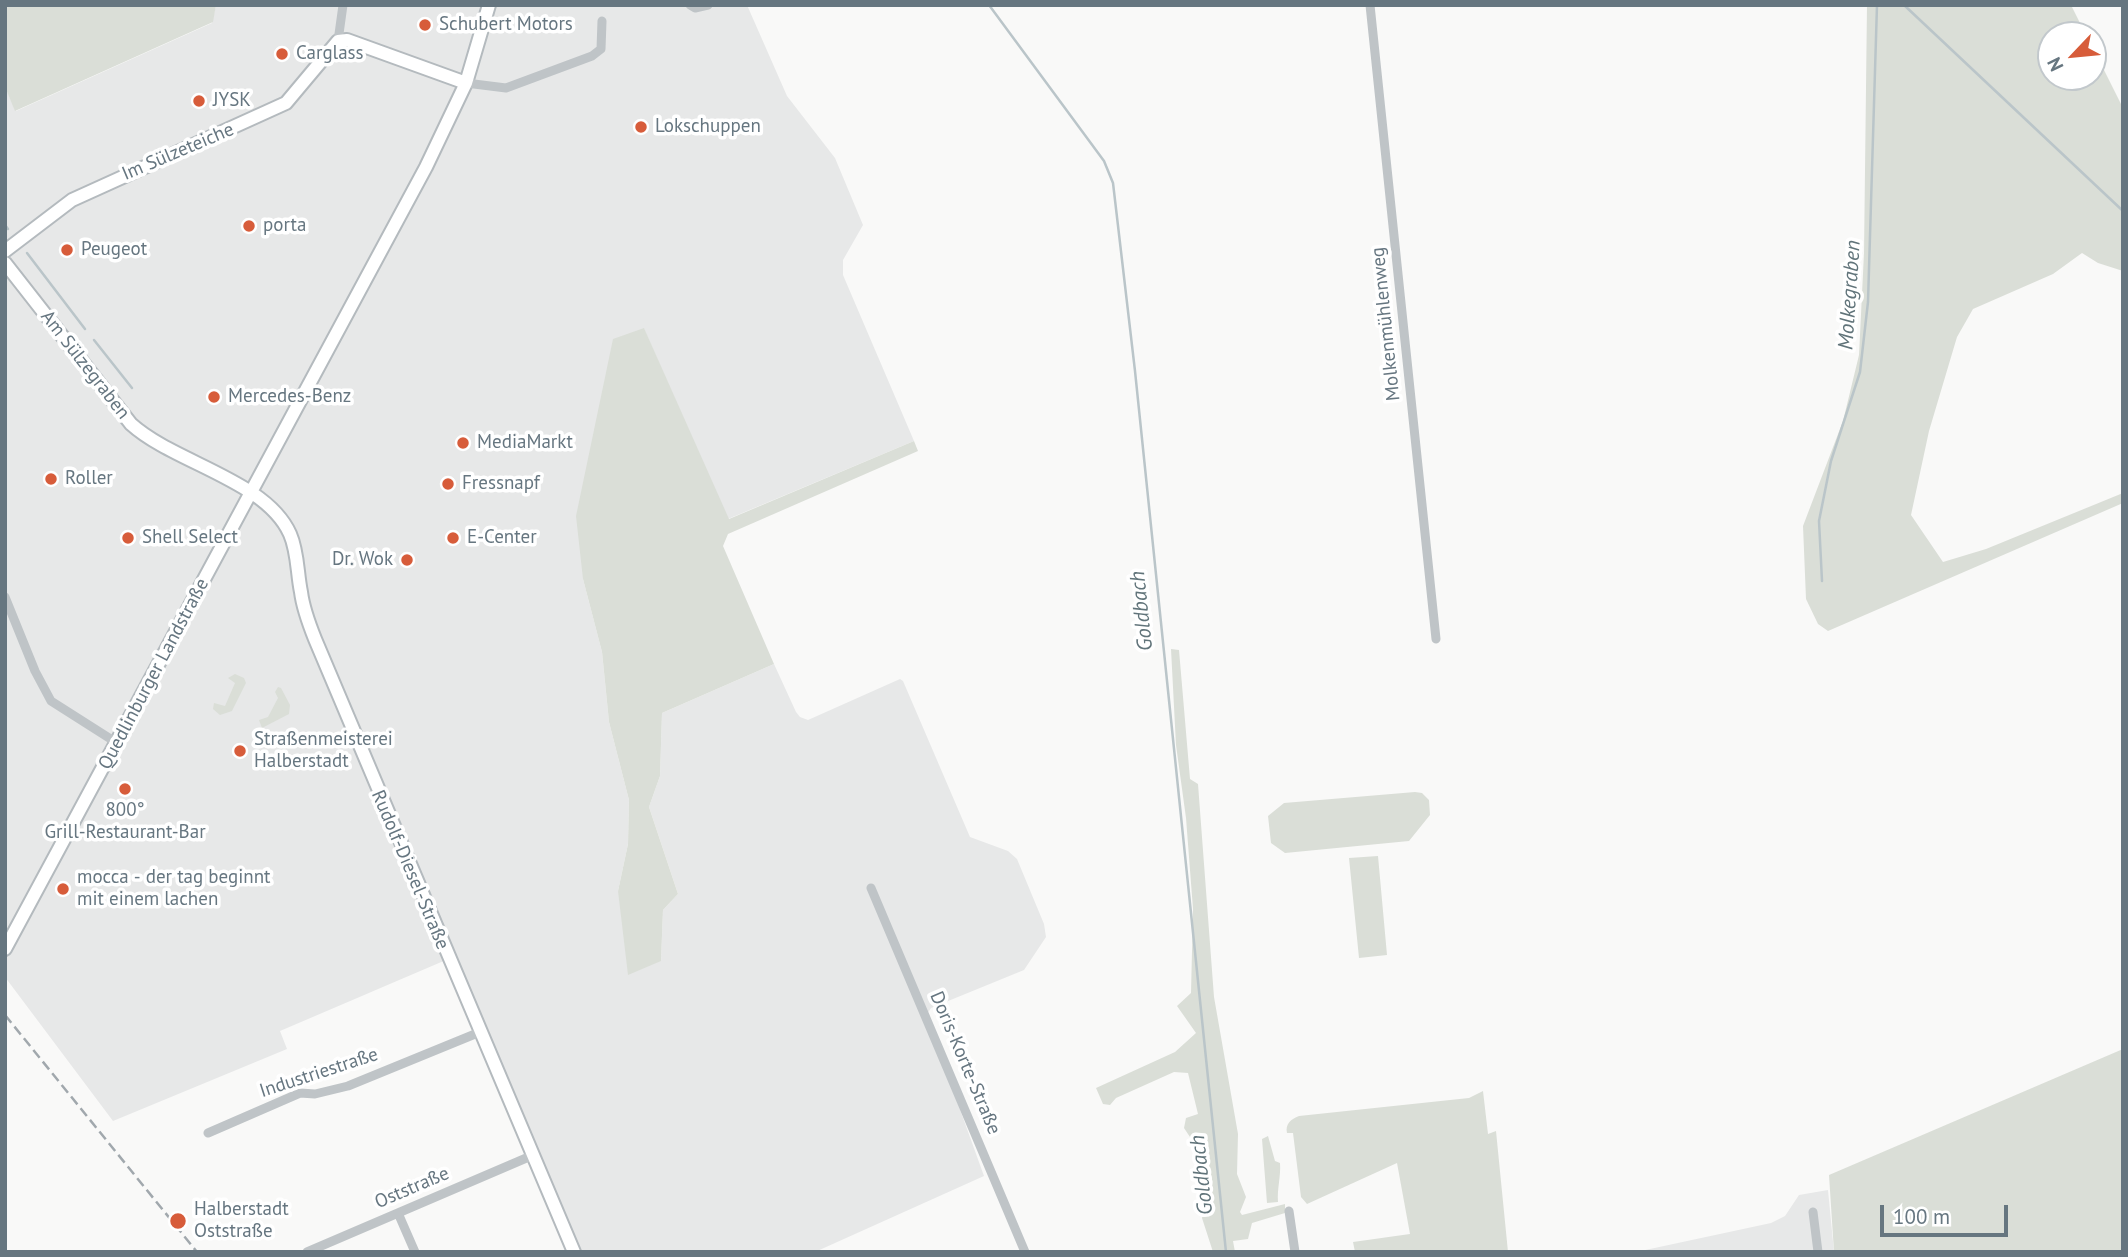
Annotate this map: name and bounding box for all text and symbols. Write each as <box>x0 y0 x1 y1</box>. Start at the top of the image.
place label: Schubert Motors <box>439 14 573 36</box>
marker: Schubert Motors <box>417 17 433 33</box>
north arrow <box>2037 21 2107 91</box>
place label: Carglass <box>296 43 364 65</box>
marker: Carglass <box>274 46 290 62</box>
text: N <box>2041 53 2068 75</box>
place label: JYSK <box>213 90 251 112</box>
marker: JYSK <box>191 93 207 109</box>
place label: Lokschuppen <box>655 116 761 138</box>
street label: Im Sülzeteiche <box>119 118 237 186</box>
marker: Lokschuppen <box>633 119 649 135</box>
place label: porta <box>263 215 306 237</box>
marker: porta <box>241 218 257 234</box>
place label: Peugeot <box>81 239 147 261</box>
water label: Molkegraben <box>1834 239 1866 351</box>
marker: Peugeot <box>59 242 75 258</box>
street label: Molkenmühlenweg <box>1367 246 1405 402</box>
street label: Am Sülzegraben <box>36 306 134 424</box>
place label: Mercedes-Benz <box>228 386 351 408</box>
marker: Mercedes-Benz <box>206 389 222 405</box>
place label: MediaMarkt <box>477 432 573 454</box>
marker: MediaMarkt <box>455 435 471 451</box>
place label: Roller <box>65 468 113 490</box>
marker: Roller <box>43 471 59 487</box>
place label: Fressnapf <box>462 473 540 495</box>
marker: Fressnapf <box>440 476 456 492</box>
place label: Shell Select <box>142 527 238 549</box>
place label: E-Center <box>467 527 537 549</box>
marker: Shell Select <box>120 530 136 546</box>
marker: E-Center <box>445 530 461 546</box>
place label: Dr. Wok <box>332 549 393 571</box>
marker: Dr. Wok <box>399 552 415 568</box>
water label: Goldbach <box>1125 570 1159 652</box>
street label: Quedlinburger Landstraße <box>94 575 214 773</box>
place label: Straßenmeisterei Halberstadt <box>254 729 393 773</box>
marker: Straßenmeisterei Halberstadt <box>232 743 248 759</box>
marker: 800° Grill-Restaurant-Bar <box>117 781 133 797</box>
street label: Rudolf-Diesel-Straße <box>366 787 454 953</box>
place label: 800° Grill-Restaurant-Bar <box>44 800 206 844</box>
place label: mocca - der tag beginnt mit einem lachen <box>77 867 270 911</box>
marker: mocca - der tag beginnt mit einem lachen <box>55 881 71 897</box>
street label: Doris-Korte-Straße <box>925 988 1005 1138</box>
street label: Industriestraße <box>257 1043 381 1103</box>
water label: Goldbach <box>1185 1134 1219 1216</box>
street label: Oststraße <box>371 1162 453 1214</box>
scale bar <box>1883 1190 2011 1234</box>
place label: Halberstadt Oststraße <box>194 1199 289 1243</box>
text: 100 m <box>1893 1203 1950 1230</box>
marker: Halberstadt Oststraße <box>168 1211 188 1231</box>

